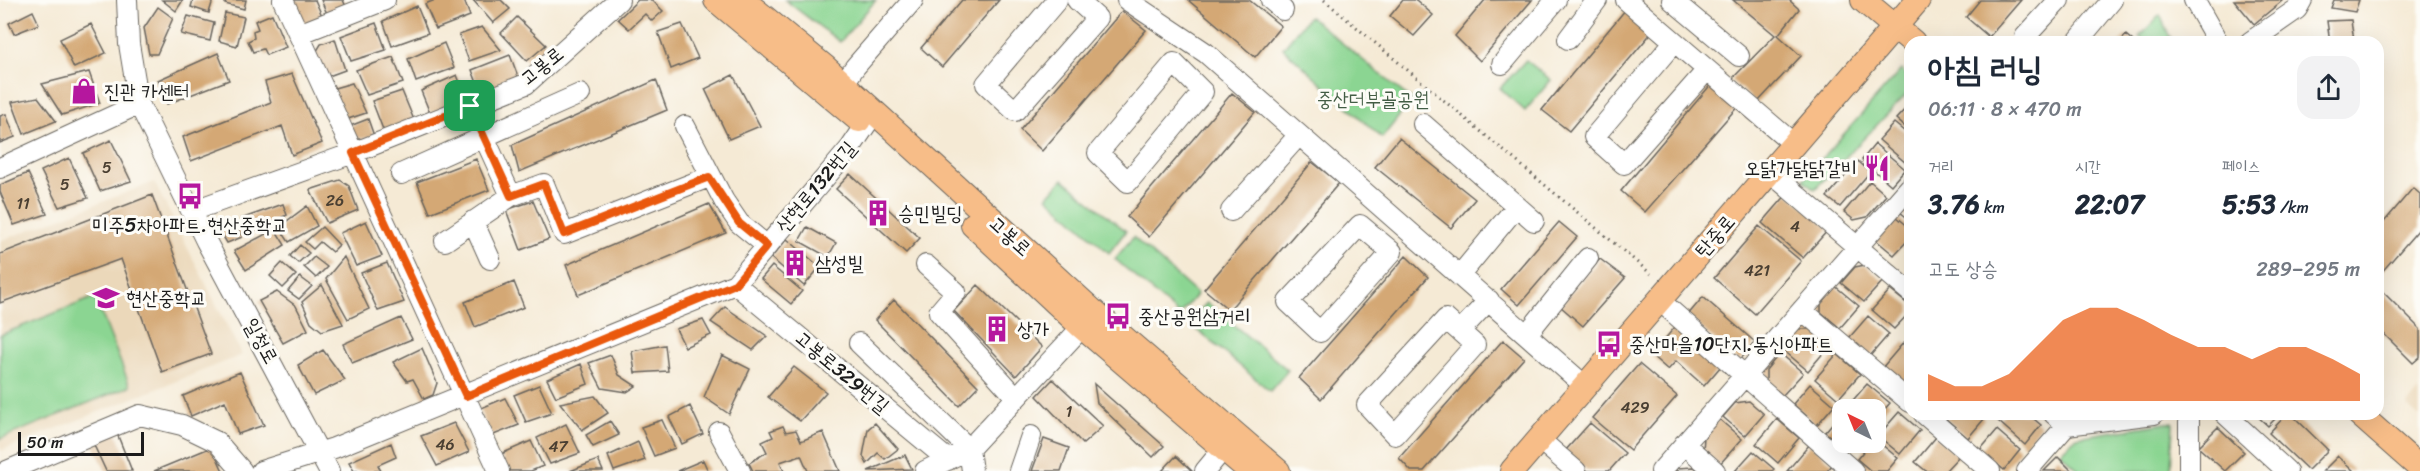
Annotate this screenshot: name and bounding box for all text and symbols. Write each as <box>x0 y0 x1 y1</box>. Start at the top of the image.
street label: 고봉로 <box>512 37 572 95</box>
text: 아침 러닝 <box>1928 40 2043 98</box>
button: share <box>2297 56 2360 119</box>
place label: 진관 카센터 <box>104 74 190 109</box>
shop icon: 진관 카센터 <box>69 76 99 106</box>
pin <box>444 80 495 131</box>
park label: 중산더부골공원 <box>1317 82 1429 117</box>
icon: arrive <box>453 89 486 122</box>
text: 06:11 · 8 × 470 m <box>1928 92 2082 127</box>
street label: 산현로132번길 <box>767 133 865 241</box>
place label: 오닭가닭닭갈비 <box>1744 151 1857 186</box>
text: 거리 <box>1928 152 1954 181</box>
text: 시간 <box>2075 152 2101 181</box>
text: 페이스 <box>2222 152 2261 181</box>
house number: 5 <box>102 153 112 182</box>
restaurant icon: 오닭가닭닭갈비 <box>1862 153 1892 183</box>
house number: 5 <box>60 170 70 199</box>
bus stop icon: 미주5차아파트.현산중학교 <box>175 181 205 211</box>
text: 3.76 <box>1928 181 1980 227</box>
text: 22:07 <box>2075 181 2144 227</box>
text: 5:53 <box>2222 181 2276 227</box>
house number: 26 <box>326 186 344 215</box>
house number: 11 <box>16 189 30 218</box>
text: km <box>1980 193 2005 222</box>
text: /km <box>2276 193 2309 222</box>
place label: 승민빌딩 <box>898 196 962 231</box>
building icon: 승민빌딩 <box>863 198 893 228</box>
street label: 탄중로 <box>1686 206 1744 266</box>
street label: 고봉로 <box>980 207 1040 265</box>
place label: 미주5차아파트.현산중학교 <box>92 208 288 243</box>
house number: 4 <box>1790 212 1800 241</box>
place label: 삼성빌 <box>815 246 864 281</box>
building icon: 삼성빌 <box>780 248 810 278</box>
text: 고도 상승 <box>1928 252 1998 287</box>
text: 289–295 m <box>2256 252 2360 287</box>
house number: 421 <box>1744 256 1770 285</box>
place label: 현산중학교 <box>126 281 206 316</box>
school or university icon: 현산중학교 <box>91 283 121 313</box>
place label: 중산공원삼거리 <box>1138 299 1251 334</box>
bus stop icon: 중산공원삼거리 <box>1103 301 1133 331</box>
street label: 일청로 <box>234 311 288 371</box>
place label: 상가 <box>1017 312 1049 347</box>
building icon: 상가 <box>982 314 1012 344</box>
street label: 고봉로329번길 <box>787 322 897 422</box>
place label: 중산마을10단지.동신아파트 <box>1629 327 1833 362</box>
bus stop icon: 중산마을10단지.동신아파트 <box>1594 329 1624 359</box>
house number: 429 <box>1620 393 1650 422</box>
house number: 1 <box>1066 397 1073 426</box>
north arrow <box>1832 399 1886 453</box>
map controls <box>1832 399 1886 453</box>
text: 50 m <box>27 428 63 457</box>
scale bar <box>18 429 144 456</box>
house number: 46 <box>435 430 455 459</box>
house number: 47 <box>548 432 568 461</box>

